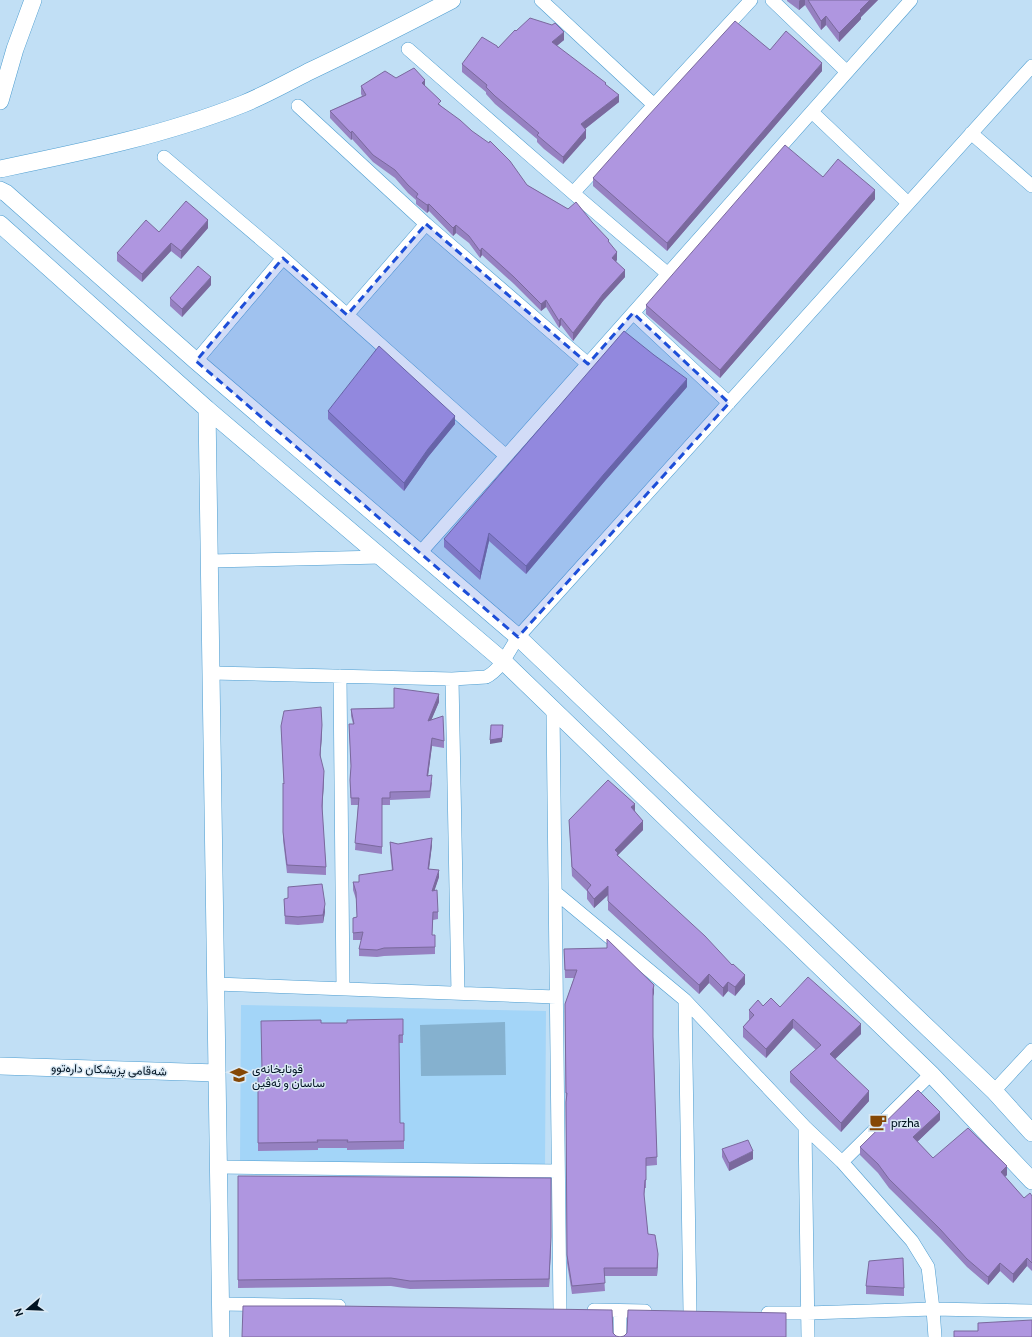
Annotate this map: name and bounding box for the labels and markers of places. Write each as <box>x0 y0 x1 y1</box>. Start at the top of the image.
place label: قوتابخانەی ساسان و ئەڤین <box>252 1061 325 1091</box>
school or university icon: قوتابخانەی ساسان و ئەڤین <box>229 1065 249 1085</box>
cafe icon: przha <box>868 1112 888 1132</box>
place label: przha <box>891 1115 920 1130</box>

